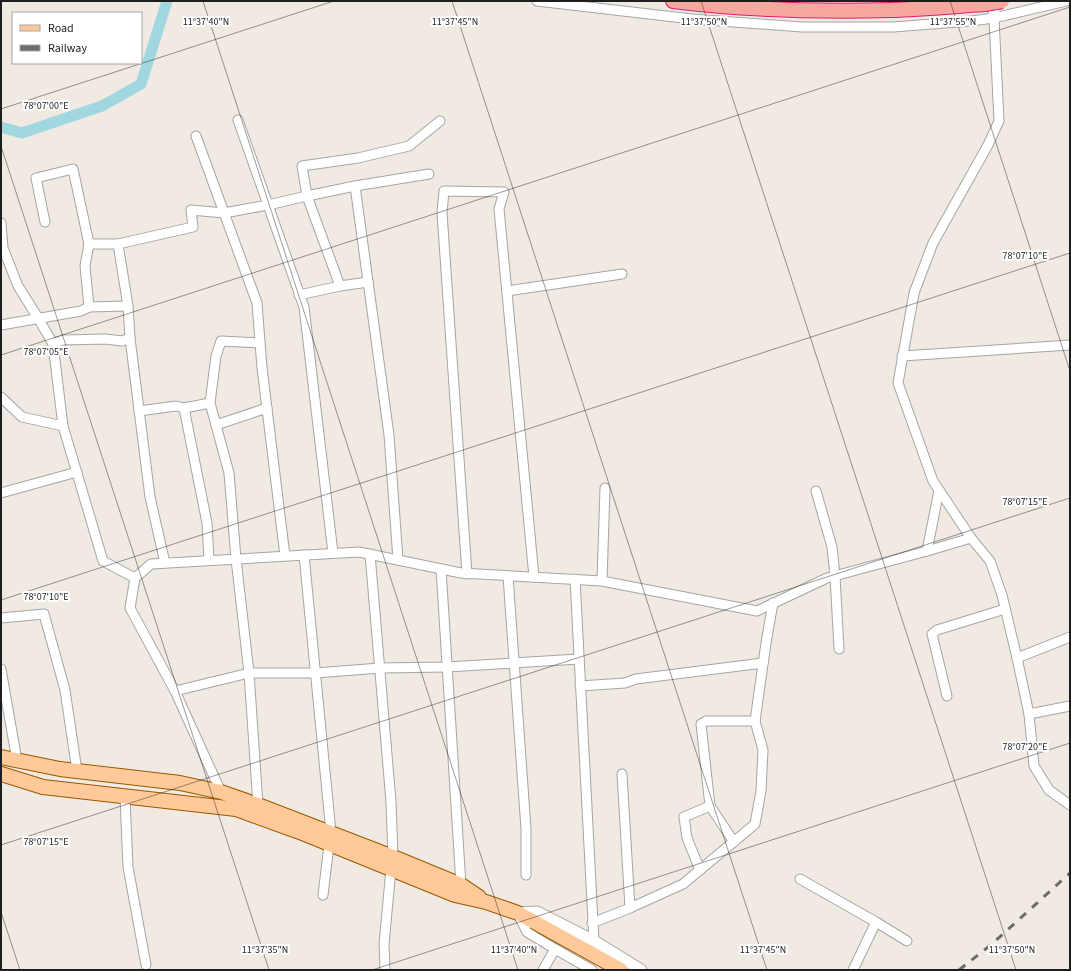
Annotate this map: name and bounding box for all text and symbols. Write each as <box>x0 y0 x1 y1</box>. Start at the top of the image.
legend <box>12 12 142 64</box>
text: 11°37'40"N <box>183 15 229 29</box>
text: 11°37'45"N <box>432 15 478 29</box>
text: 11°37'50"N <box>681 15 727 29</box>
text: 11°37'55"N <box>930 15 976 29</box>
text: Road <box>48 20 74 37</box>
text: Railway <box>48 40 87 57</box>
text: 78°07'00"E <box>23 99 69 113</box>
text: 78°07'10"E <box>1002 249 1048 263</box>
text: 78°07'05"E <box>23 345 69 359</box>
text: 78°07'15"E <box>1002 495 1048 509</box>
text: 78°07'10"E <box>23 590 69 604</box>
text: 78°07'20"E <box>1002 740 1048 754</box>
text: 78°07'15"E <box>23 835 69 849</box>
text: 11°37'35"N <box>242 943 288 957</box>
text: 11°37'40"N <box>491 943 537 957</box>
text: 11°37'45"N <box>740 943 786 957</box>
text: 11°37'50"N <box>989 943 1035 957</box>

